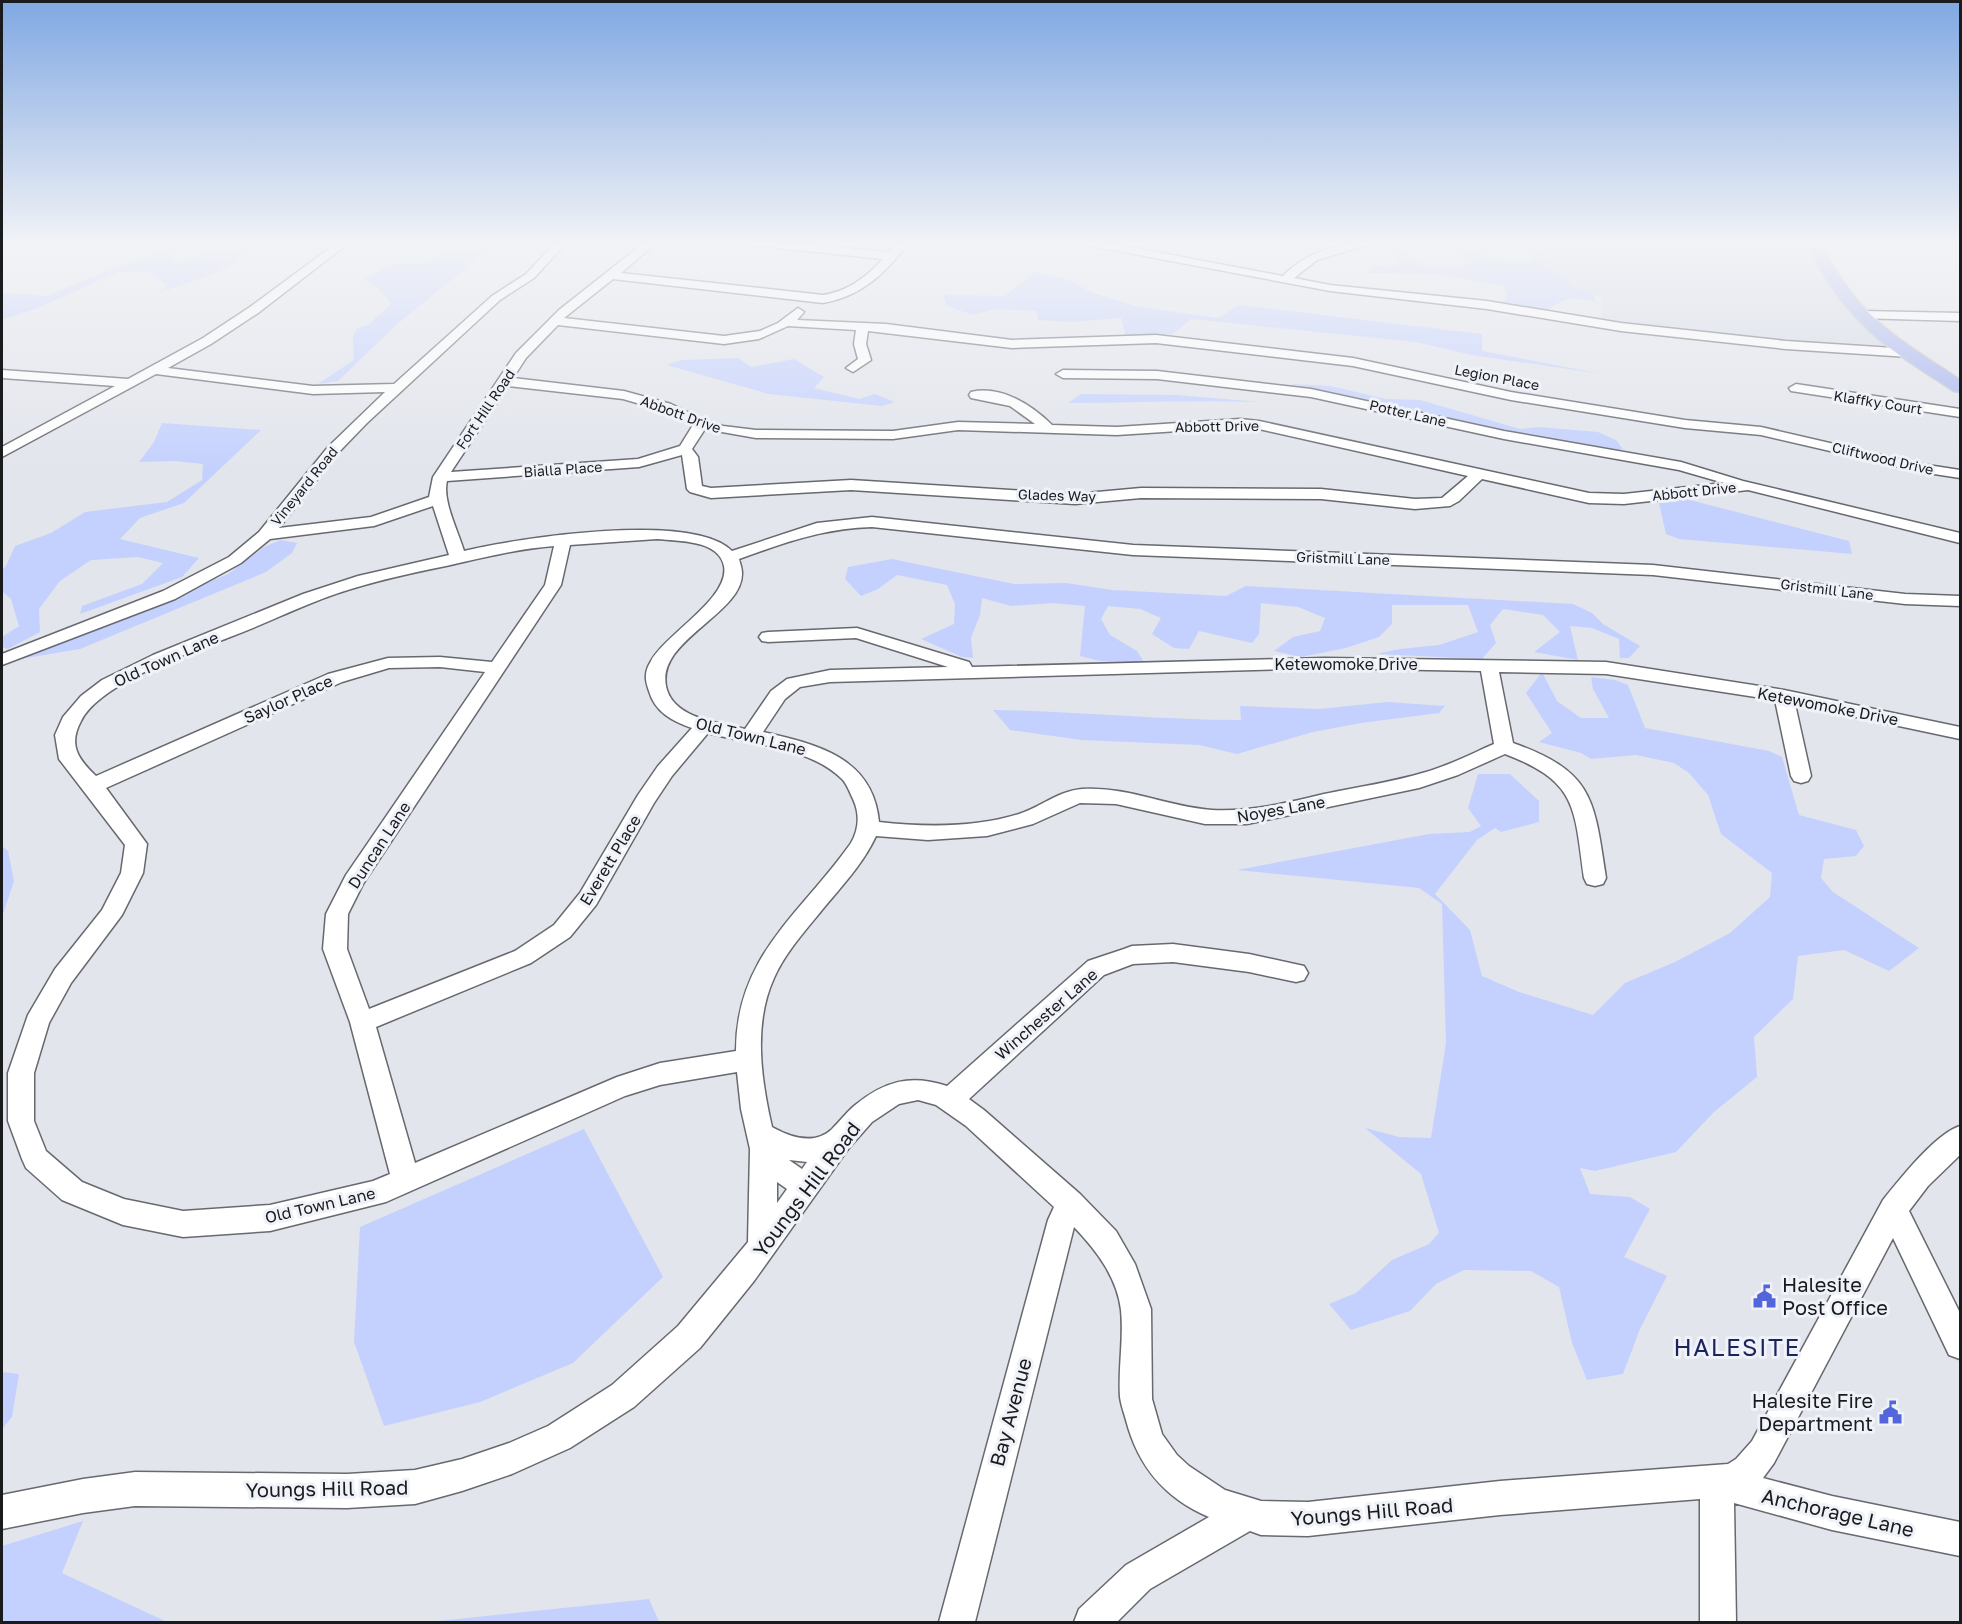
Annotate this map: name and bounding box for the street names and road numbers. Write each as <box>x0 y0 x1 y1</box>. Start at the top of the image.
street label: Legion Place <box>1453 360 1541 394</box>
street label: Fort Hill Road <box>452 366 518 452</box>
street label: Klaffky Court <box>1833 387 1923 417</box>
street label: Abbott Drive <box>639 392 723 436</box>
street label: Potter Lane <box>1368 396 1448 430</box>
street label: Abbott Drive <box>1175 417 1259 435</box>
street label: Cliftwood Drive <box>1831 438 1935 478</box>
street label: Vineyard Road <box>267 443 341 529</box>
street label: Bialla Place <box>523 458 603 480</box>
street label: Abbott Drive <box>1651 478 1737 504</box>
street label: Glades Way <box>1018 485 1097 505</box>
street label: Gristmill Lane <box>1296 548 1390 568</box>
street label: Gristmill Lane <box>1780 575 1874 603</box>
street label: Old Town Lane <box>110 627 222 691</box>
street label: Ketewomoke Drive <box>1274 654 1418 674</box>
street label: Saylor Place <box>240 670 336 728</box>
street label: Ketewomoke Drive <box>1756 683 1900 729</box>
street label: Old Town Lane <box>694 713 808 759</box>
street label: Noyes Lane <box>1235 791 1327 827</box>
street label: Duncan Lane <box>343 798 415 892</box>
street label: Everett Place <box>575 811 645 909</box>
street label: Winchester Lane <box>991 964 1101 1064</box>
street label: Youngs Hill Road <box>747 1117 865 1261</box>
street label: Old Town Lane <box>263 1183 377 1227</box>
street label: Bay Avenue <box>984 1355 1036 1469</box>
street label: Youngs Hill Road <box>245 1475 409 1501</box>
street label: Anchorage Lane <box>1760 1483 1916 1541</box>
street label: Youngs Hill Road <box>1290 1492 1454 1530</box>

